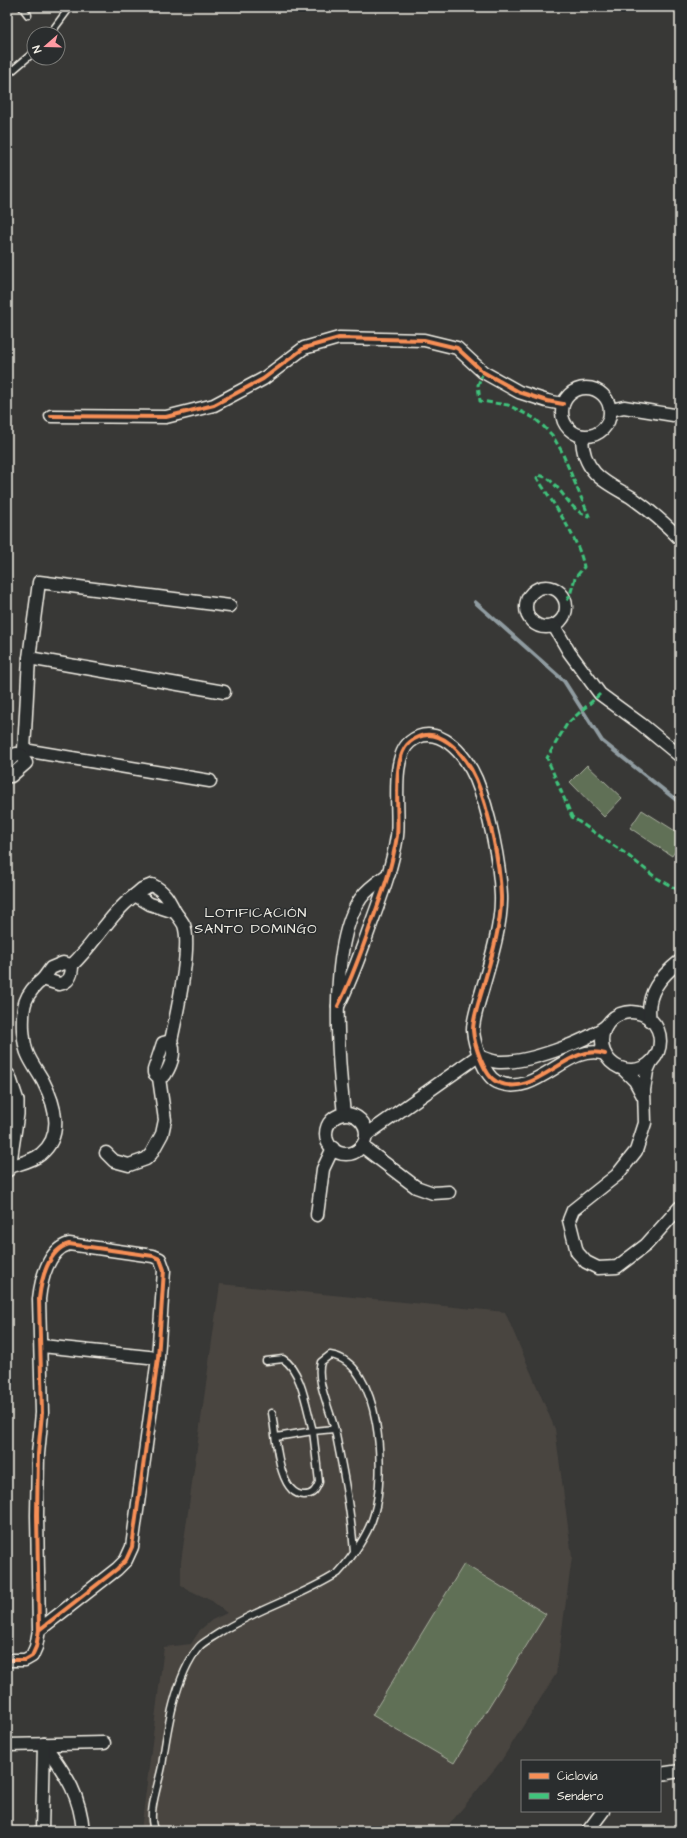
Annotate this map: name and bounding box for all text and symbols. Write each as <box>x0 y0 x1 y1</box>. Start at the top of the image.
north arrow <box>26 26 66 66</box>
text: N <box>29 43 45 55</box>
district label: LOTIFICACIÓN SANTO DOMINGO <box>194 903 318 939</box>
legend <box>521 1760 661 1812</box>
text: Ciclovía <box>557 1768 598 1785</box>
text: Sendero <box>557 1788 603 1805</box>

